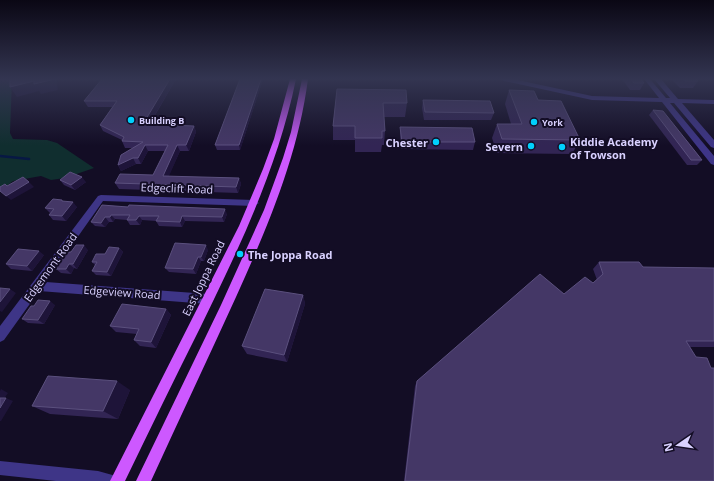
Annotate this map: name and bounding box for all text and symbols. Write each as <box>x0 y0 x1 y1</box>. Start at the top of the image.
place label: Building B <box>139 114 184 127</box>
marker: Building B <box>126 115 136 125</box>
place label: York <box>542 116 563 129</box>
marker: York <box>529 117 539 127</box>
place label: Kiddie Academy of Towson <box>570 134 658 162</box>
place label: Chester <box>386 135 428 150</box>
marker: Chester <box>431 137 441 147</box>
place label: Severn <box>485 139 523 154</box>
marker: Severn <box>526 141 536 151</box>
marker: Kiddie Academy of Towson <box>557 142 567 152</box>
street label: Edgeclift Road <box>140 179 214 197</box>
street label: Edgemont Road <box>20 230 80 304</box>
street label: East Joppa Road <box>178 238 228 318</box>
place label: The Joppa Road <box>248 247 333 262</box>
marker: The Joppa Road <box>235 249 245 259</box>
street label: Edgeview Road <box>83 282 161 302</box>
north arrow <box>658 425 698 465</box>
text: N <box>659 441 676 453</box>

